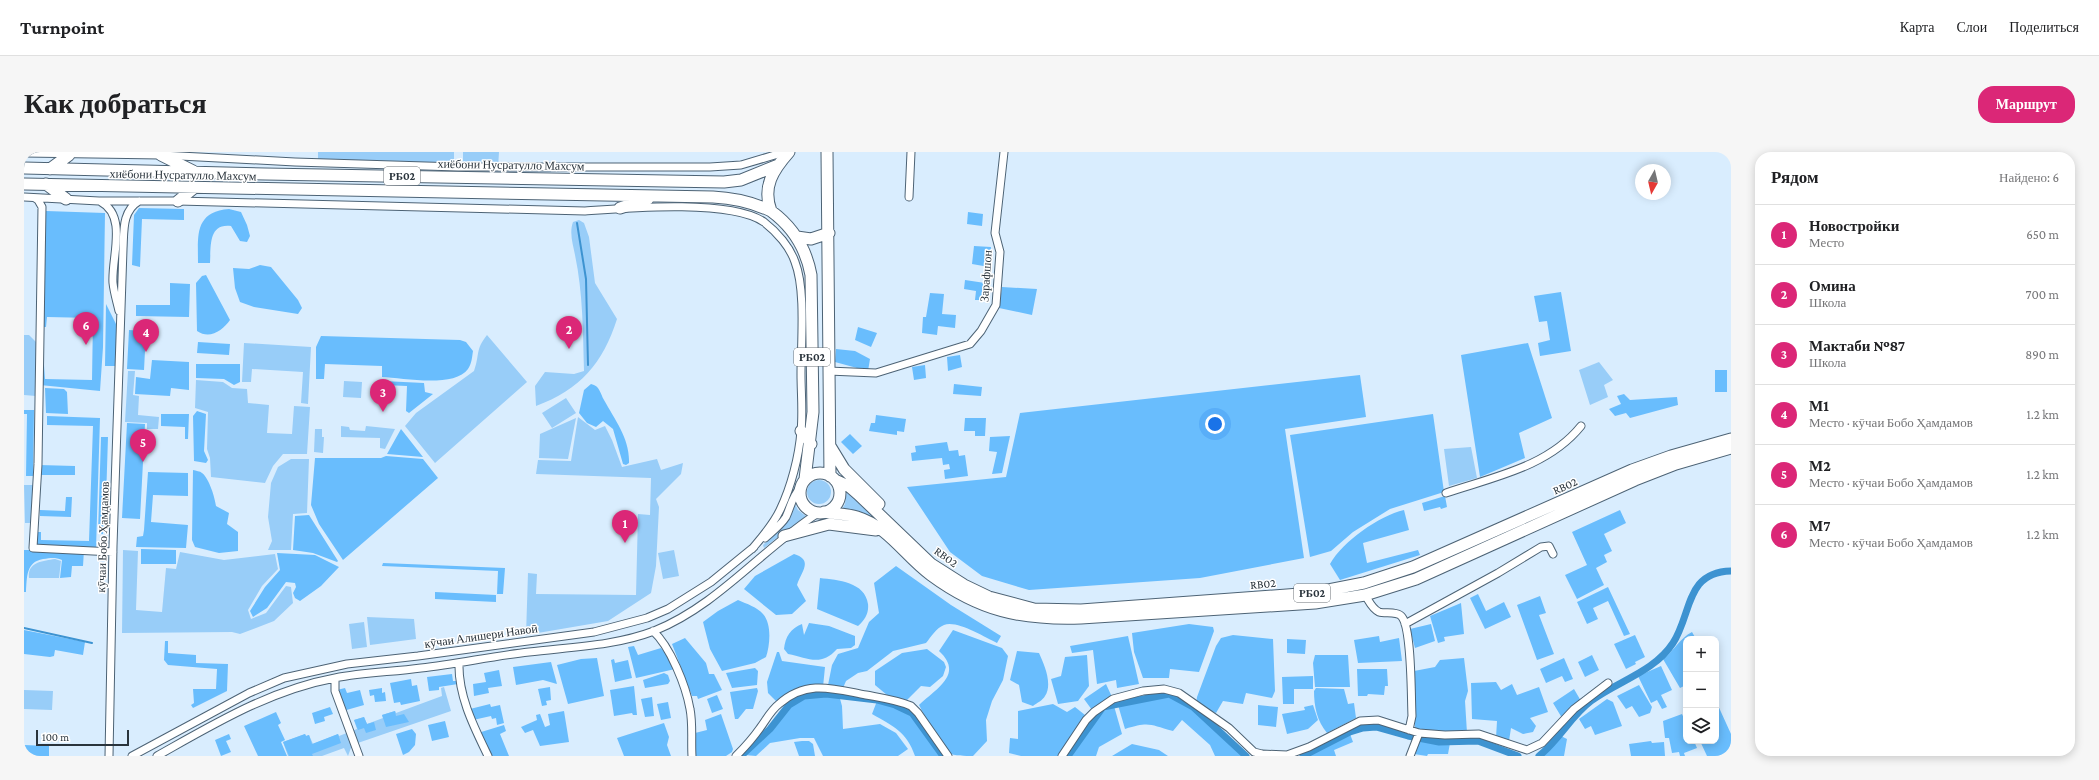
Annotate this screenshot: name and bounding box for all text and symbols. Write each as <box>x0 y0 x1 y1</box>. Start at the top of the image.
text: Turnpoint <box>20 17 104 38</box>
text: Карта <box>1900 19 1934 35</box>
text: Слои <box>1956 19 1987 35</box>
text: Поделиться <box>2009 19 2079 35</box>
button: Маршрут <box>1978 86 2075 123</box>
text: Как добраться <box>24 88 207 119</box>
street label: хиёбони Нусратулло Махсум <box>437 157 585 173</box>
north arrow <box>1635 164 1671 200</box>
street label: хиёбони Нусратулло Махсум <box>109 167 257 183</box>
road number: РБ02 <box>384 167 420 185</box>
text: Рядом <box>1771 168 1819 187</box>
text: Найдено: 6 <box>1999 170 2059 185</box>
text: Новостройки <box>1809 218 1899 234</box>
text: 1 <box>1782 227 1786 242</box>
text: 650 m <box>2026 227 2059 242</box>
text: Место <box>1809 235 1844 250</box>
street label: Зарафшон <box>977 249 995 302</box>
text: Омина <box>1809 278 1856 294</box>
text: 2 <box>1781 287 1787 302</box>
text: 700 m <box>2026 287 2059 302</box>
text: Школа <box>1809 295 1846 310</box>
pin: 6 <box>73 312 99 345</box>
pin: 2 <box>556 316 582 349</box>
pin: 4 <box>133 319 159 352</box>
text: Мактаби №87 <box>1809 338 1905 354</box>
text: 3 <box>1781 347 1787 362</box>
text: 890 m <box>2025 347 2059 362</box>
road number: РБ02 <box>794 348 830 366</box>
text: Школа <box>1809 355 1846 370</box>
pin: 3 <box>370 379 396 412</box>
text: М1 <box>1809 398 1829 414</box>
text: 4 <box>1780 407 1788 422</box>
text: 1.2 km <box>2026 407 2059 422</box>
your location <box>1205 414 1225 434</box>
text: Место · кӯчаи Бобо Ҳамдамов <box>1809 415 1973 430</box>
pin: 5 <box>130 429 156 462</box>
text: М2 <box>1809 458 1831 474</box>
text: 5 <box>1781 467 1787 482</box>
text: 1.2 km <box>2026 467 2059 482</box>
street label: RB02 <box>1550 474 1580 498</box>
text: Место · кӯчаи Бобо Ҳамдамов <box>1809 475 1973 490</box>
street label: кӯчаи Бобо Ҳамдамов <box>94 481 112 593</box>
pin: 1 <box>612 510 638 543</box>
text: М7 <box>1809 518 1830 534</box>
text: 6 <box>1780 527 1788 542</box>
text: 1.2 km <box>2026 527 2059 542</box>
text: Место · кӯчаи Бобо Ҳамдамов <box>1809 535 1973 550</box>
street label: RB02 <box>932 544 961 570</box>
street label: RB02 <box>1250 576 1277 592</box>
road number: РБ02 <box>1294 584 1330 602</box>
street label: кӯчаи Алишери Навоӣ <box>423 621 539 651</box>
map controls <box>1683 636 1719 744</box>
button: + <box>1683 636 1719 672</box>
button: − <box>1683 672 1719 708</box>
button: layers <box>1683 708 1719 744</box>
scale bar <box>36 728 129 747</box>
text: 100 m <box>42 731 69 743</box>

